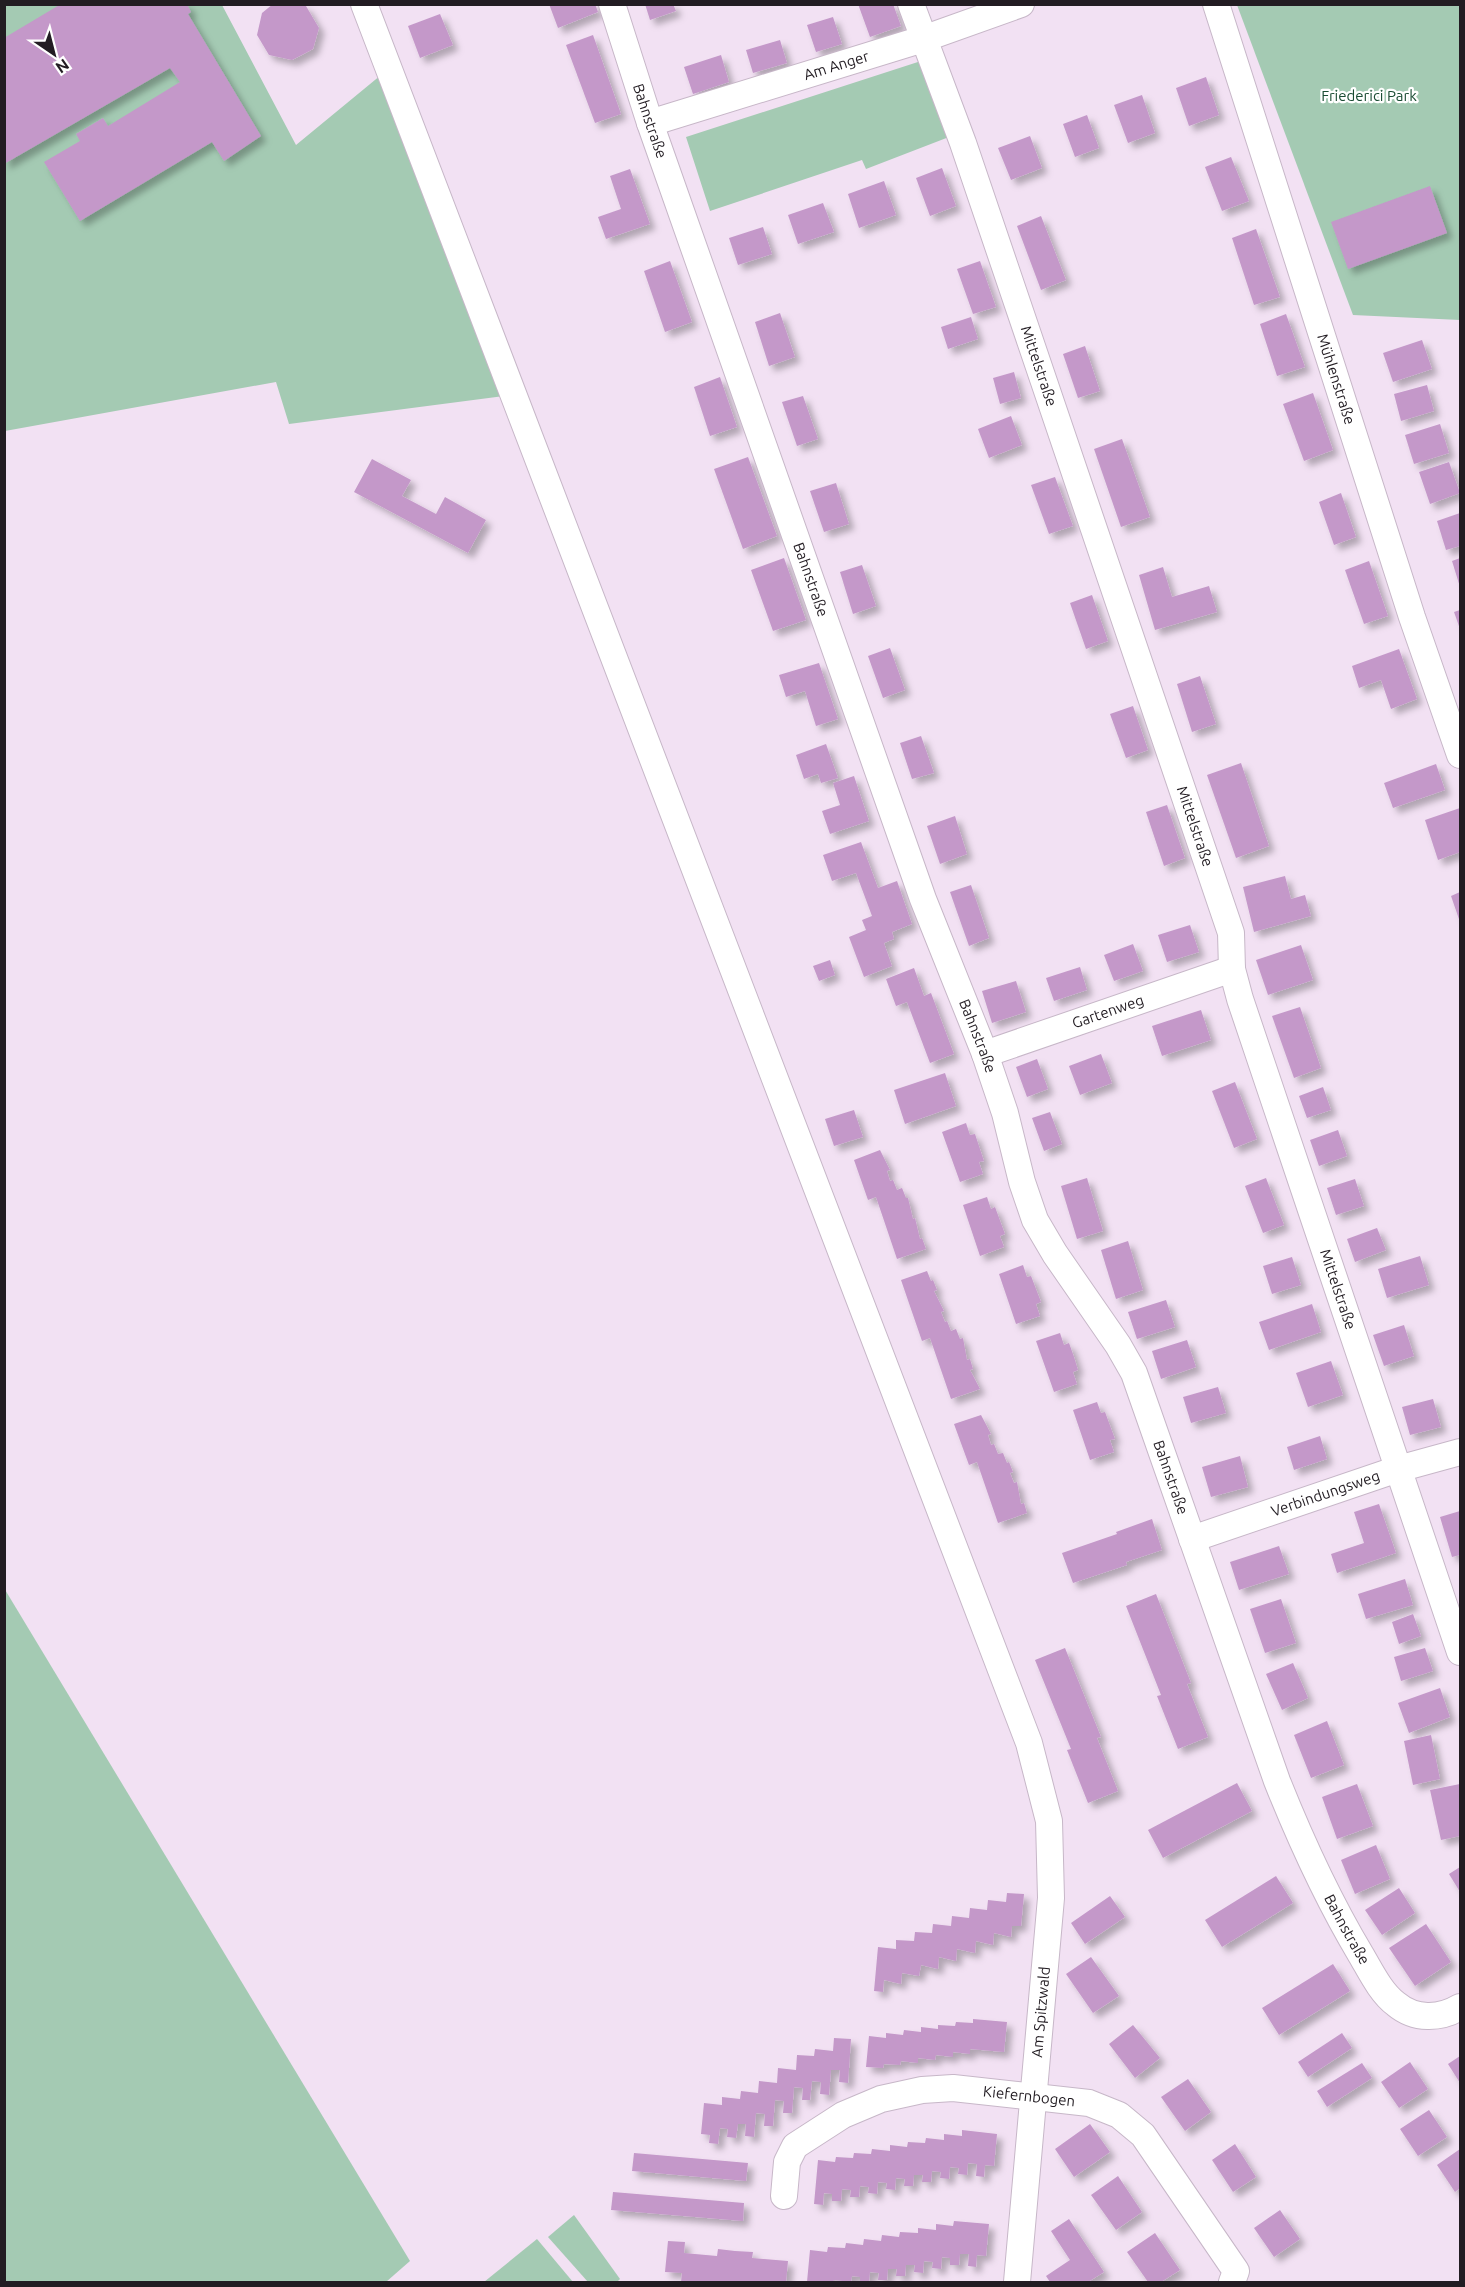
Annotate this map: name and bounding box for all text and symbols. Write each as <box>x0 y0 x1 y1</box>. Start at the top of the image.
north arrow <box>24 24 84 84</box>
street label: Am Anger <box>802 47 871 83</box>
text: N <box>53 55 73 77</box>
street label: Bahnstraße <box>630 81 671 160</box>
park label: Friederici Park <box>1321 87 1417 104</box>
street label: Mittelstraße <box>1018 324 1061 408</box>
street label: Mühlenstraße <box>1314 332 1359 427</box>
street label: Bahnstraße <box>790 540 832 619</box>
street label: Mittelstraße <box>1174 784 1217 869</box>
street label: Gartenweg <box>1070 991 1146 1031</box>
street label: Bahnstraße <box>956 997 1000 1075</box>
street label: Mittelstraße <box>1317 1247 1360 1332</box>
street label: Bahnstraße <box>1150 1438 1192 1517</box>
street label: Verbindungsweg <box>1269 1467 1382 1519</box>
street label: Bahnstraße <box>1321 1891 1374 1967</box>
street label: Am Spitzwald <box>1028 1966 1053 2058</box>
street label: Kiefernbogen <box>982 2082 1076 2109</box>

